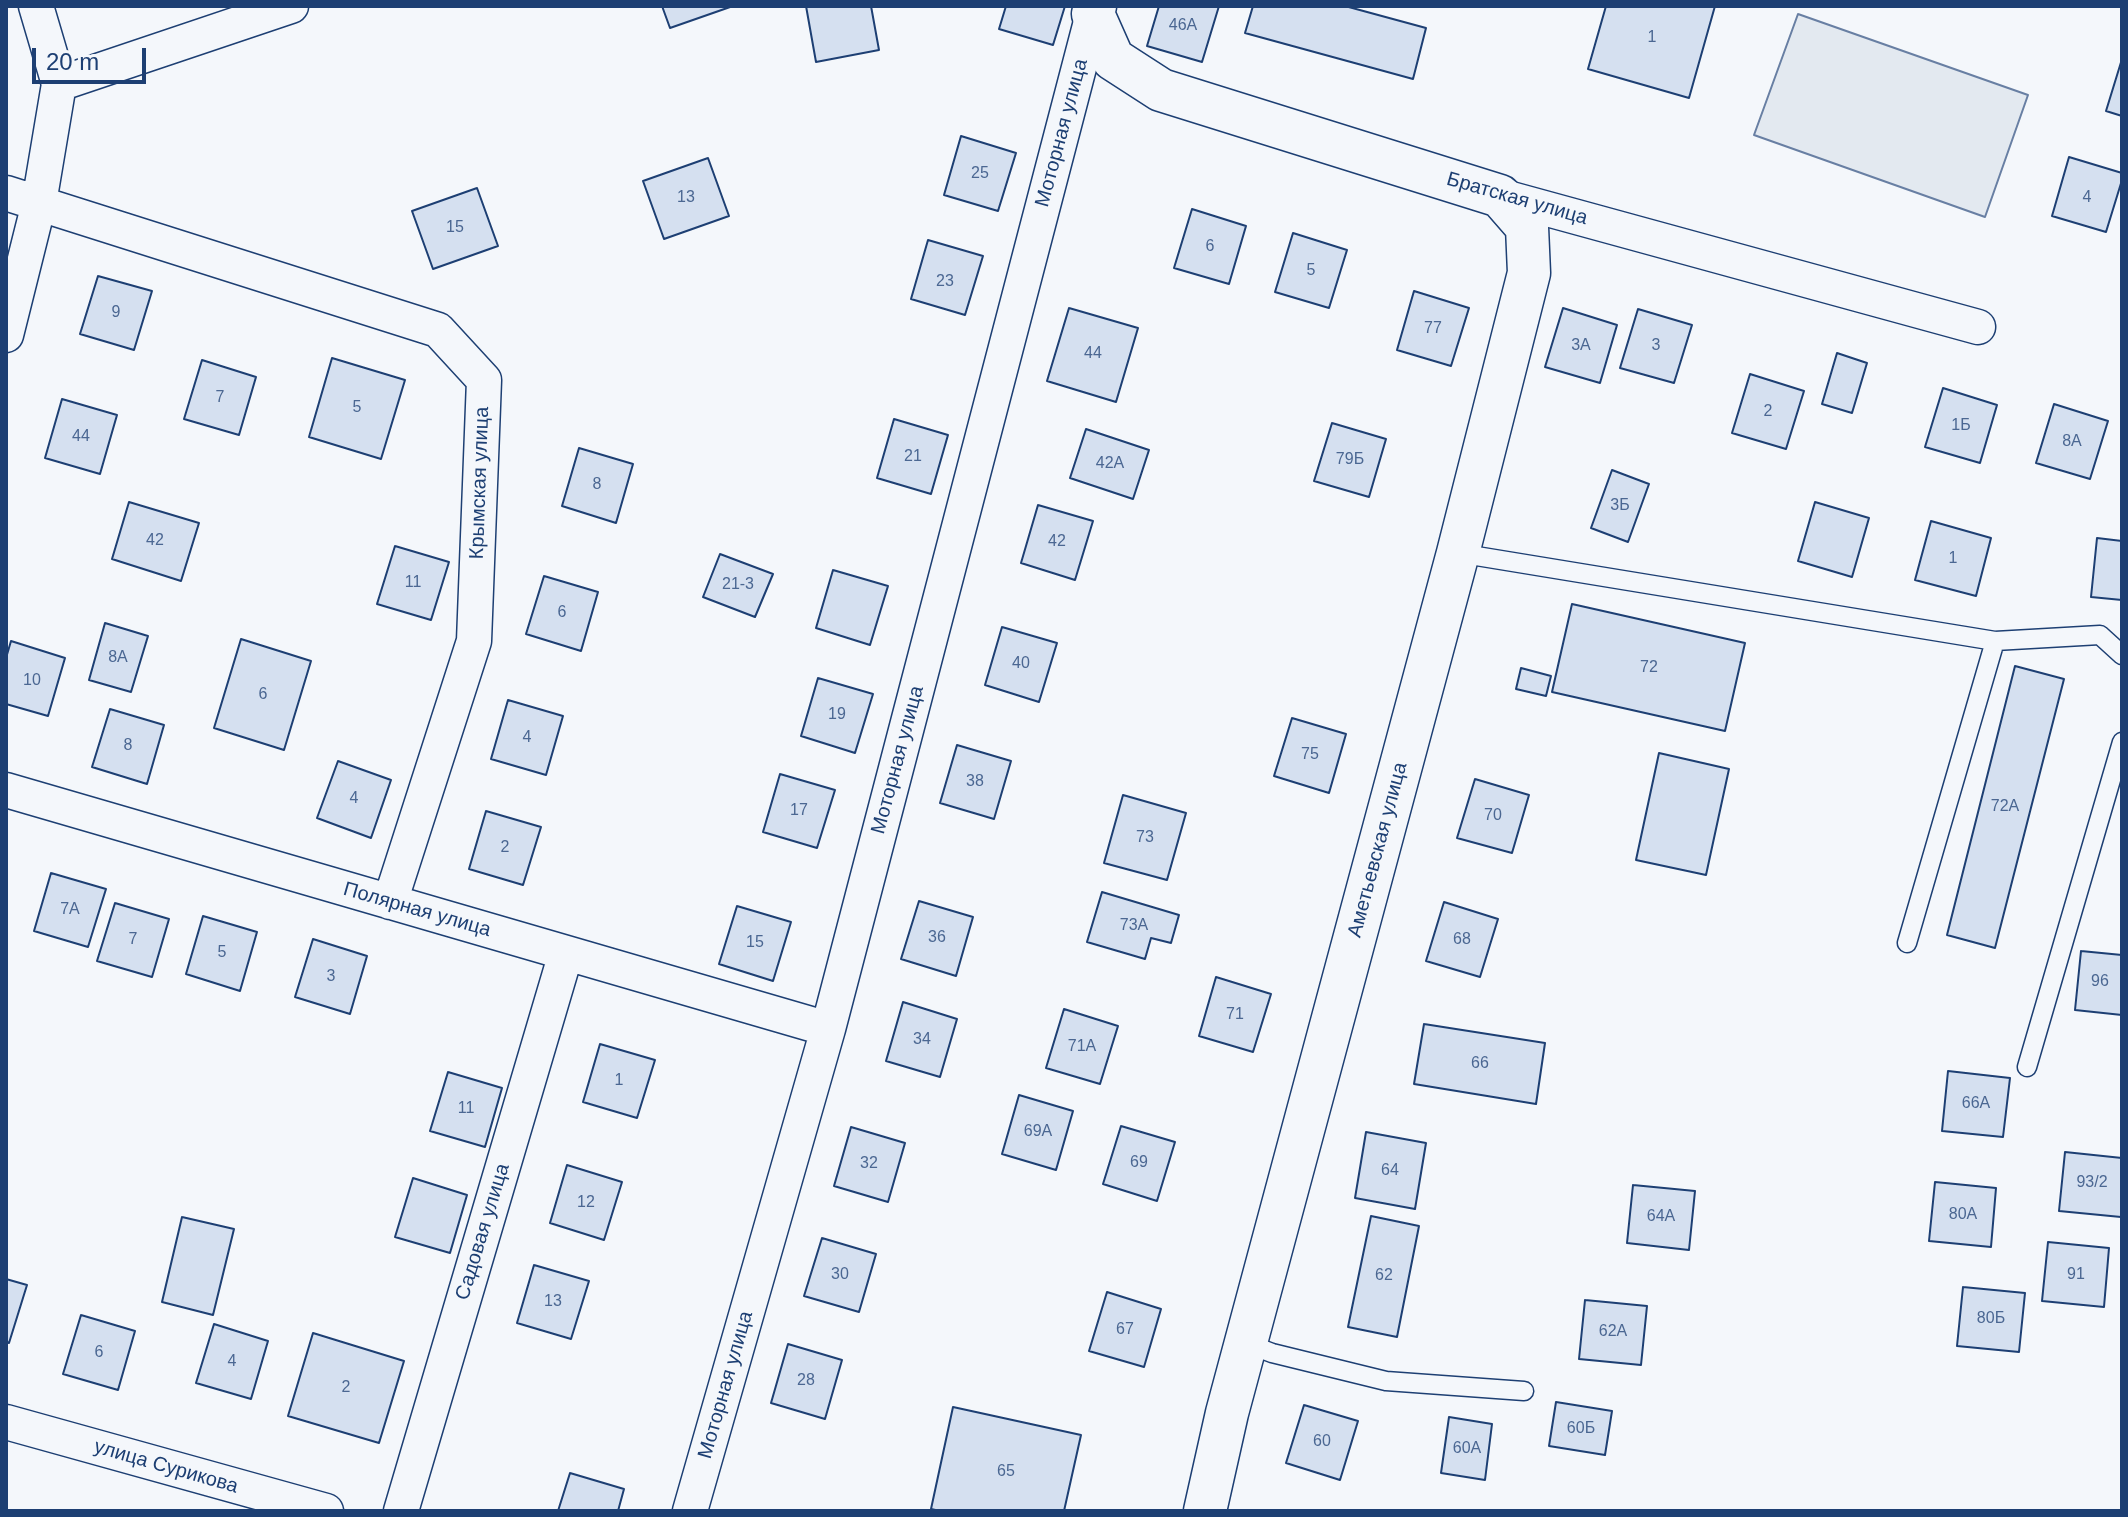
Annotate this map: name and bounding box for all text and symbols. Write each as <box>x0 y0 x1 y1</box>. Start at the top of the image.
house number: 46А <box>1169 16 1197 36</box>
house number: 1 <box>1648 28 1656 48</box>
scale bar <box>36 32 150 82</box>
text: 20 m <box>46 48 99 75</box>
street label: Моторная улица <box>1031 56 1093 210</box>
house number: 25 <box>971 164 989 184</box>
street label: Братская улица <box>1444 167 1590 231</box>
house number: 13 <box>677 188 695 208</box>
house number: 4 <box>2083 188 2091 208</box>
house number: 15 <box>446 218 464 238</box>
house number: 6 <box>1206 237 1214 257</box>
house number: 5 <box>1307 261 1315 281</box>
house number: 23 <box>936 272 954 292</box>
house number: 9 <box>112 303 120 323</box>
house number: 77 <box>1424 319 1442 339</box>
house number: 3А <box>1571 336 1591 356</box>
house number: 3 <box>1652 336 1660 356</box>
house number: 44 <box>1084 344 1102 364</box>
house number: 7 <box>216 388 224 408</box>
house number: 5 <box>353 398 361 418</box>
house number: 2 <box>1764 402 1772 422</box>
street label: Крымская улица <box>465 406 495 560</box>
house number: 1Б <box>1951 416 1971 436</box>
house number: 44 <box>72 427 90 447</box>
house number: 8А <box>2062 432 2082 452</box>
house number: 21 <box>904 447 922 467</box>
house number: 79Б <box>1336 450 1364 470</box>
house number: 42А <box>1096 454 1124 474</box>
house number: 8 <box>593 475 601 495</box>
house number: 3Б <box>1610 496 1630 516</box>
house number: 42 <box>146 531 164 551</box>
house number: 42 <box>1048 532 1066 552</box>
house number: 1 <box>1949 549 1957 569</box>
house number: 11 <box>405 573 421 593</box>
house number: 21-3 <box>722 575 754 595</box>
house number: 6 <box>558 603 566 623</box>
house number: 8А <box>108 648 128 668</box>
house number: 40 <box>1012 654 1030 674</box>
house number: 72 <box>1640 658 1658 678</box>
house number: 10 <box>23 671 41 691</box>
street label: Моторная улица <box>867 683 929 837</box>
house number: 6 <box>259 685 267 705</box>
house number: 19 <box>828 705 846 725</box>
house number: 4 <box>523 728 531 748</box>
house number: 8 <box>124 736 132 756</box>
house number: 75 <box>1301 745 1319 765</box>
street label: Аметьевская улица <box>1343 760 1413 940</box>
house number: 38 <box>966 772 984 792</box>
house number: 4 <box>350 789 358 809</box>
house number: 72А <box>1991 797 2019 817</box>
house number: 17 <box>790 801 808 821</box>
house number: 70 <box>1484 806 1502 826</box>
house number: 73 <box>1136 828 1154 848</box>
house number: 2 <box>501 838 509 858</box>
street label: Полярная улица <box>341 877 493 943</box>
house number: 7А <box>60 900 80 920</box>
house number: 73А <box>1120 916 1148 936</box>
house number: 36 <box>928 928 946 948</box>
house number: 7 <box>129 930 137 950</box>
house number: 68 <box>1453 930 1471 950</box>
house number: 15 <box>746 933 764 953</box>
house number: 5 <box>218 943 226 963</box>
house number: 3 <box>327 967 335 987</box>
house number: 96 <box>2091 972 2109 992</box>
house number: 71 <box>1226 1005 1244 1025</box>
house number: 34 <box>913 1030 931 1050</box>
house number: 71А <box>1068 1037 1096 1057</box>
house number: 66 <box>1471 1054 1489 1074</box>
house number: 1 <box>615 1071 623 1091</box>
house number: 66А <box>1962 1094 1990 1114</box>
house number: 11 <box>458 1099 474 1119</box>
house number: 69А <box>1024 1122 1052 1142</box>
house number: 69 <box>1130 1153 1148 1173</box>
house number: 32 <box>860 1154 878 1174</box>
street label: Садовая улица <box>451 1161 515 1303</box>
house number: 64 <box>1381 1161 1399 1181</box>
house number: 93/2 <box>2076 1173 2108 1193</box>
house number: 12 <box>577 1193 595 1213</box>
house number: 80А <box>1949 1205 1977 1225</box>
house number: 64А <box>1647 1207 1675 1227</box>
house number: 30 <box>831 1265 849 1285</box>
house number: 91 <box>2067 1265 2085 1285</box>
house number: 62 <box>1375 1266 1393 1286</box>
house number: 13 <box>544 1292 562 1312</box>
street label: Моторная улица <box>693 1308 759 1462</box>
house number: 80Б <box>1977 1309 2005 1329</box>
house number: 67 <box>1116 1320 1134 1340</box>
house number: 62А <box>1599 1322 1627 1342</box>
house number: 6 <box>95 1343 103 1363</box>
house number: 4 <box>228 1352 236 1372</box>
house number: 28 <box>797 1371 815 1391</box>
house number: 2 <box>342 1378 350 1398</box>
house number: 60Б <box>1567 1419 1595 1439</box>
house number: 60 <box>1313 1432 1331 1452</box>
street label: улица Сурикова <box>91 1435 241 1499</box>
house number: 60А <box>1453 1439 1481 1459</box>
house number: 65 <box>997 1462 1015 1482</box>

